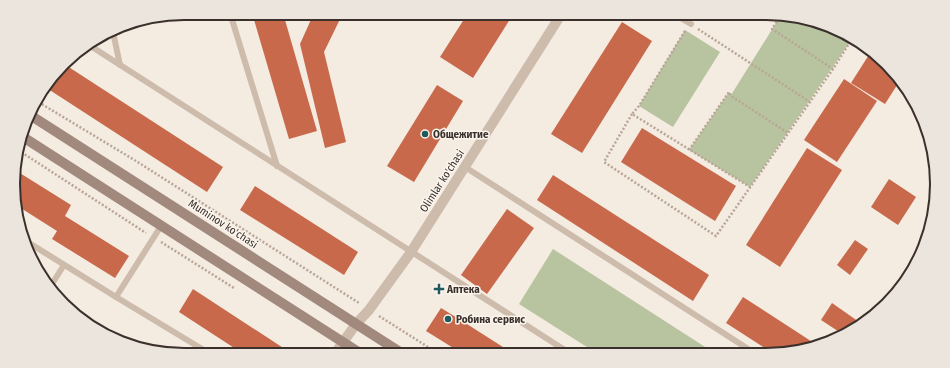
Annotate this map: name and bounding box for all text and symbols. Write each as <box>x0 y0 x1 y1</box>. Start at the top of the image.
place label: Общежитие <box>433 128 489 141</box>
marker: Общежитие <box>420 129 430 139</box>
street label: Olimlar ko'chasi <box>417 147 467 215</box>
street label: Muminov ko'chasi <box>186 197 260 251</box>
place label: Аптека <box>446 283 480 296</box>
marker: Аптека <box>434 284 444 294</box>
place label: Робина сервис <box>456 313 525 326</box>
marker: Робина сервис <box>443 314 453 324</box>

